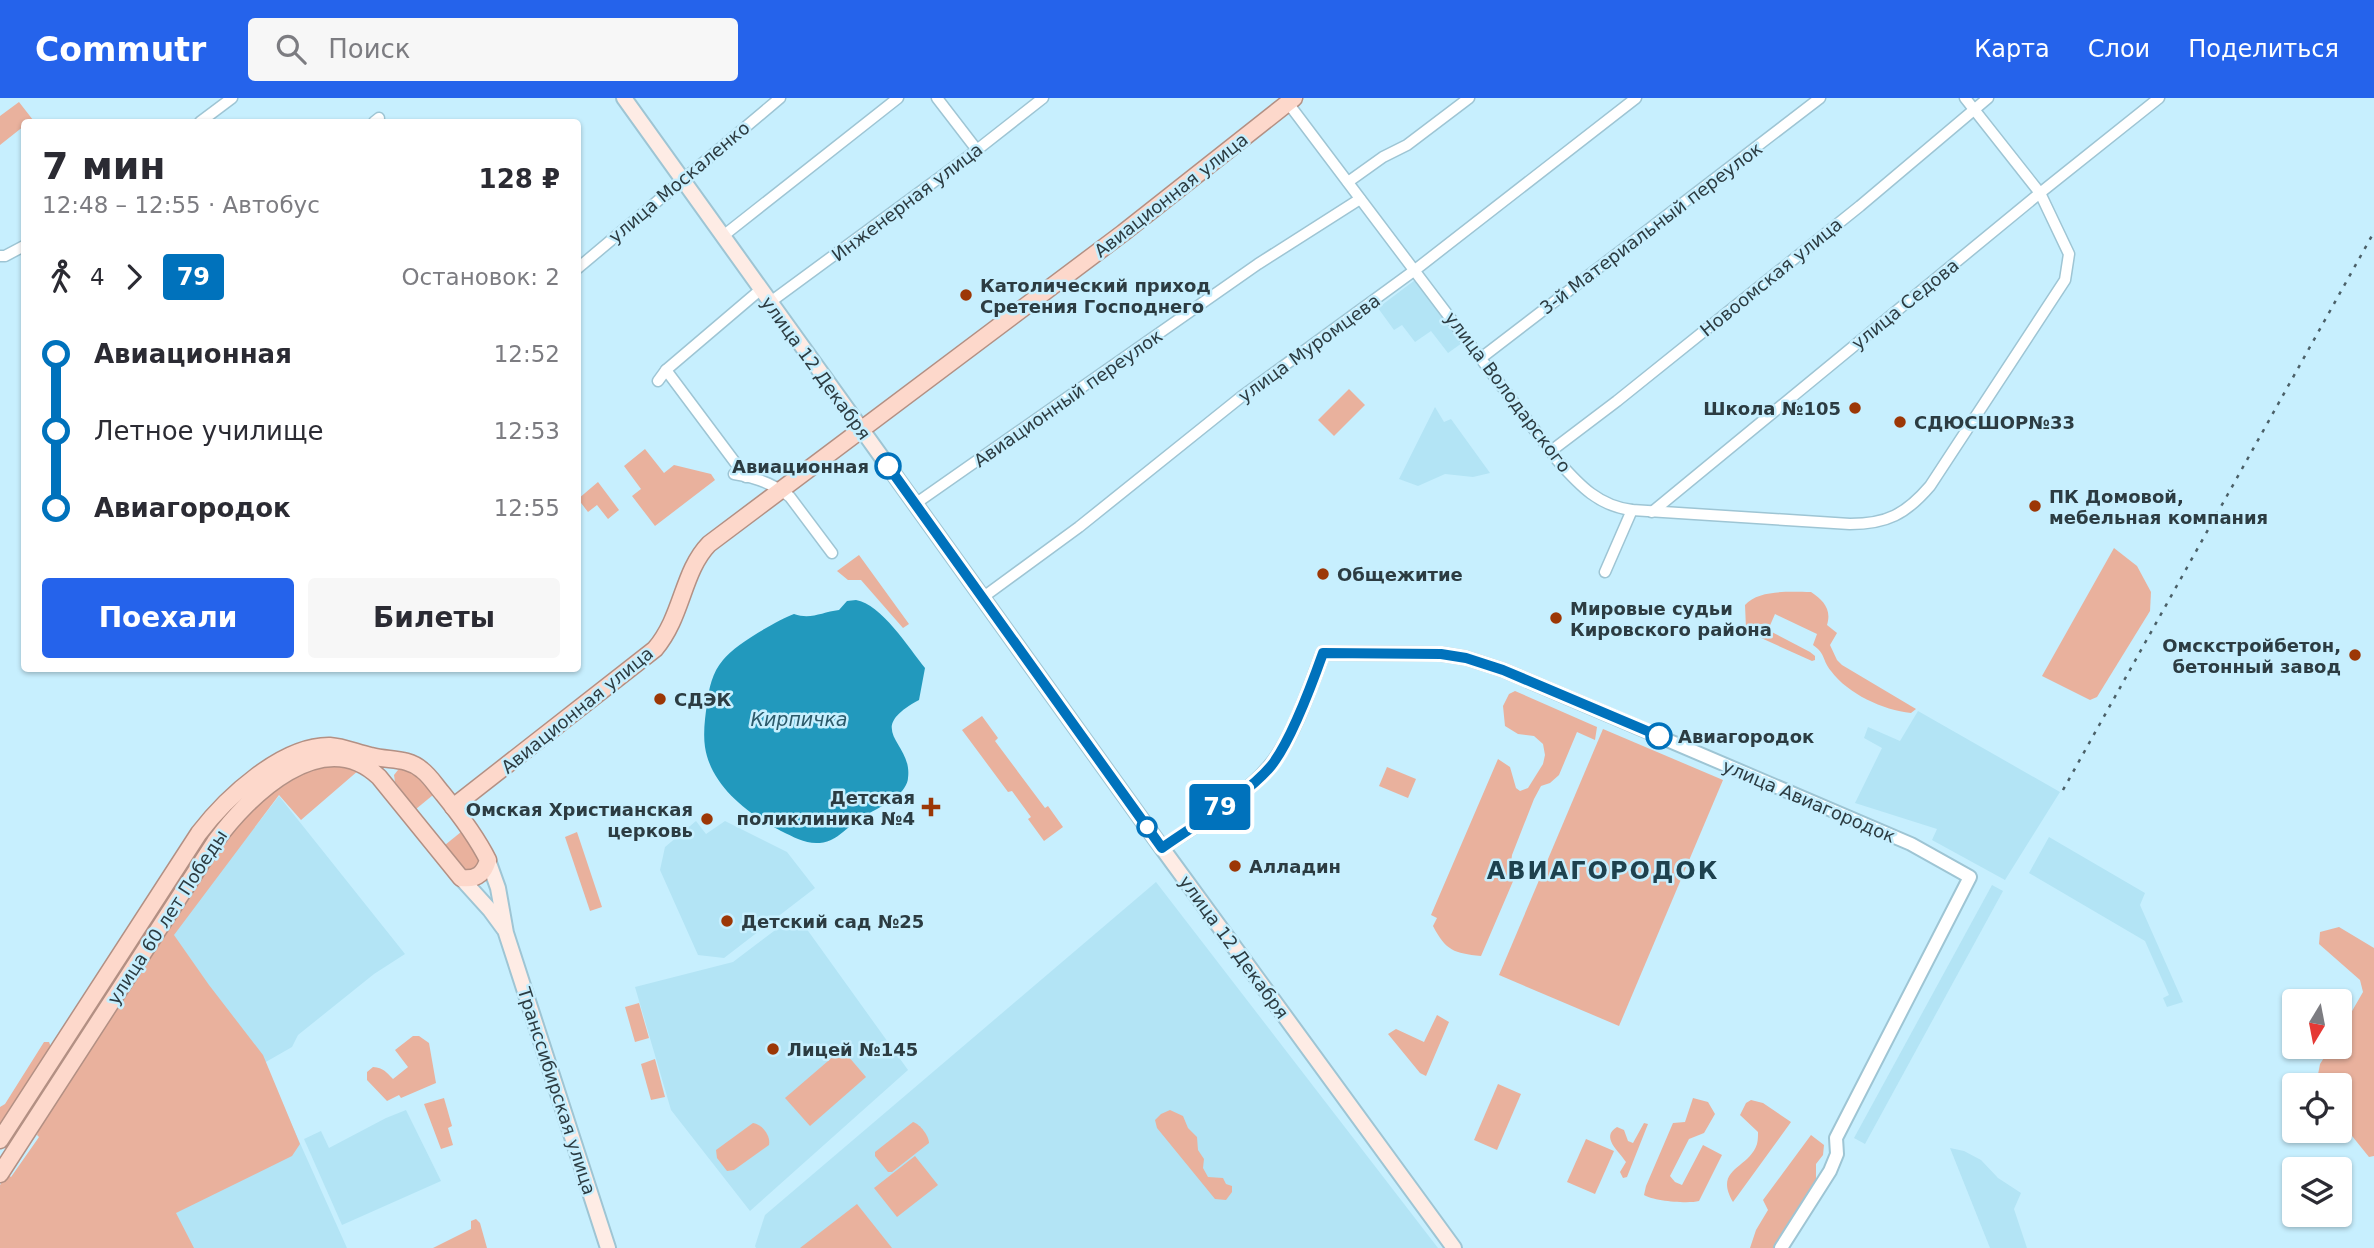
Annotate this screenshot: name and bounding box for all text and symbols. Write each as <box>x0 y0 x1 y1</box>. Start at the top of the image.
search box <box>248 18 738 81</box>
text: Commutr <box>35 30 206 69</box>
icon: search <box>272 30 310 68</box>
text: Поиск <box>328 34 411 64</box>
text: Карта <box>1974 35 2050 63</box>
text: Слои <box>2088 35 2150 63</box>
text: Поделиться <box>2188 35 2339 63</box>
street label: улица Москаленко <box>604 117 754 247</box>
street label: Авиационная улица <box>1090 129 1252 261</box>
street label: Инженерная улица <box>827 138 987 266</box>
street label: 3-й Материальный переулок <box>1536 138 1766 318</box>
text: 7 мин <box>42 144 166 188</box>
text: 128 ₽ <box>479 164 560 194</box>
text: 12:48 – 12:55 · Автобус <box>42 192 320 218</box>
street label: Новоомская улица <box>1696 213 1846 341</box>
street label: улица Седова <box>1847 254 1963 354</box>
icon: walk <box>42 258 80 296</box>
icon: forward <box>115 258 153 296</box>
text: 79 <box>177 263 210 291</box>
text: 4 <box>90 264 105 290</box>
text: Остановок: 2 <box>401 264 560 290</box>
place label: Католический приход Сретения Господнего <box>980 275 1211 317</box>
marker: Католический приход Сретения Господнего <box>958 287 974 303</box>
street label: улица Муромцева <box>1234 290 1384 406</box>
street label: улица 12 Декабря <box>757 292 875 444</box>
street label: улица Володарского <box>1441 307 1575 477</box>
street label: Авиационный переулок <box>970 325 1166 471</box>
text: Авиационная <box>94 339 292 369</box>
text: 12:52 <box>494 341 560 367</box>
place label: Школа №105 <box>1703 398 1841 419</box>
marker: Школа №105 <box>1847 400 1863 416</box>
place label: СДЮСШОР№33 <box>1914 412 2075 433</box>
marker: СДЮСШОР№33 <box>1892 414 1908 430</box>
text: Летное училище <box>94 416 324 446</box>
text: 12:53 <box>494 418 560 444</box>
marker: Авиационная <box>875 453 901 479</box>
place label: Авиационная <box>732 456 869 477</box>
place label: ПК Домовой, мебельная компания <box>2049 486 2268 528</box>
text: Авиагородок <box>94 493 291 523</box>
text: 12:55 <box>494 495 560 521</box>
marker: ПК Домовой, мебельная компания <box>2027 498 2043 514</box>
place label: Общежитие <box>1337 564 1463 585</box>
marker: Общежитие <box>1315 566 1331 582</box>
button: Поехали <box>42 578 294 658</box>
button: Билеты <box>308 578 560 658</box>
place label: Мировые судьи Кировского района <box>1570 598 1772 640</box>
marker: Мировые судьи Кировского района <box>1548 610 1564 626</box>
place label: Омскстройбетон, бетонный завод <box>2162 635 2341 677</box>
street label: Авиационная улица <box>497 642 657 778</box>
marker: Омскстройбетон, бетонный завод <box>2347 647 2363 663</box>
place label: СДЭК <box>674 689 731 710</box>
marker: СДЭК <box>652 691 668 707</box>
water label: Кирпичка <box>750 708 848 730</box>
marker: Авиагородок <box>1646 723 1672 749</box>
place label: Авиагородок <box>1678 726 1814 747</box>
street label: улица Авиагородок <box>1719 755 1899 847</box>
line badge: 79 <box>1188 784 1252 830</box>
place label: Детская поликлиника №4 <box>737 787 915 829</box>
text: 79 <box>1203 793 1237 821</box>
marker: Детская поликлиника №4 <box>921 797 941 817</box>
place label: Омская Христианская церковь <box>466 799 693 841</box>
marker: Омская Христианская церковь <box>699 811 715 827</box>
unlabelled marker <box>1137 817 1157 837</box>
street label: улица 60 лет Победы <box>103 826 231 1008</box>
place label: Алладин <box>1249 856 1341 877</box>
district label: АВИАГОРОДОК <box>1487 857 1719 885</box>
marker: Алладин <box>1227 858 1243 874</box>
street label: улица 12 Декабря <box>1175 871 1293 1023</box>
place label: Детский сад №25 <box>741 911 924 932</box>
marker: Детский сад №25 <box>719 913 735 929</box>
street label: Транссибирская улица <box>513 984 600 1197</box>
north arrow <box>2282 989 2352 1059</box>
map controls <box>2282 989 2352 1227</box>
place label: Лицей №145 <box>787 1039 918 1060</box>
marker: Лицей №145 <box>765 1041 781 1057</box>
button: locate <box>2282 1073 2352 1143</box>
button: layers <box>2282 1157 2352 1227</box>

